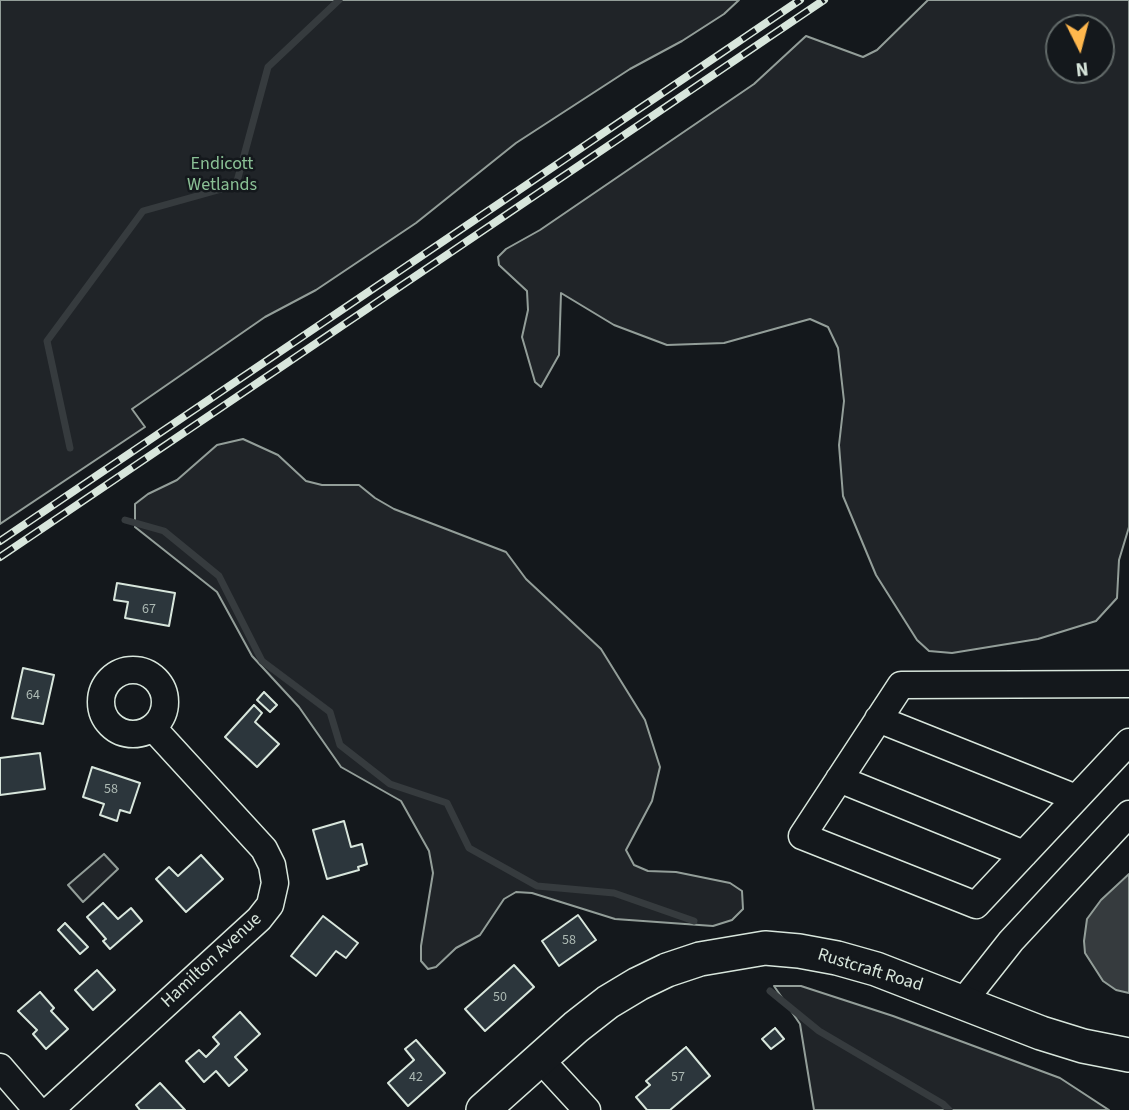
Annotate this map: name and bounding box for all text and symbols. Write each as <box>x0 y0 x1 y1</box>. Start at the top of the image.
north arrow <box>1045 14 1115 84</box>
text: N <box>1074 54 1090 82</box>
park label: Endicott Wetlands <box>187 154 257 196</box>
house number: 67 <box>142 602 156 618</box>
house number: 64 <box>26 688 40 704</box>
house number: 58 <box>104 782 118 798</box>
street label: Hamilton Avenue <box>157 909 267 1013</box>
house number: 58 <box>562 933 576 949</box>
street label: Rustcraft Road <box>815 945 925 997</box>
house number: 50 <box>493 990 507 1006</box>
house number: 42 <box>409 1070 423 1086</box>
house number: 57 <box>671 1070 685 1086</box>

